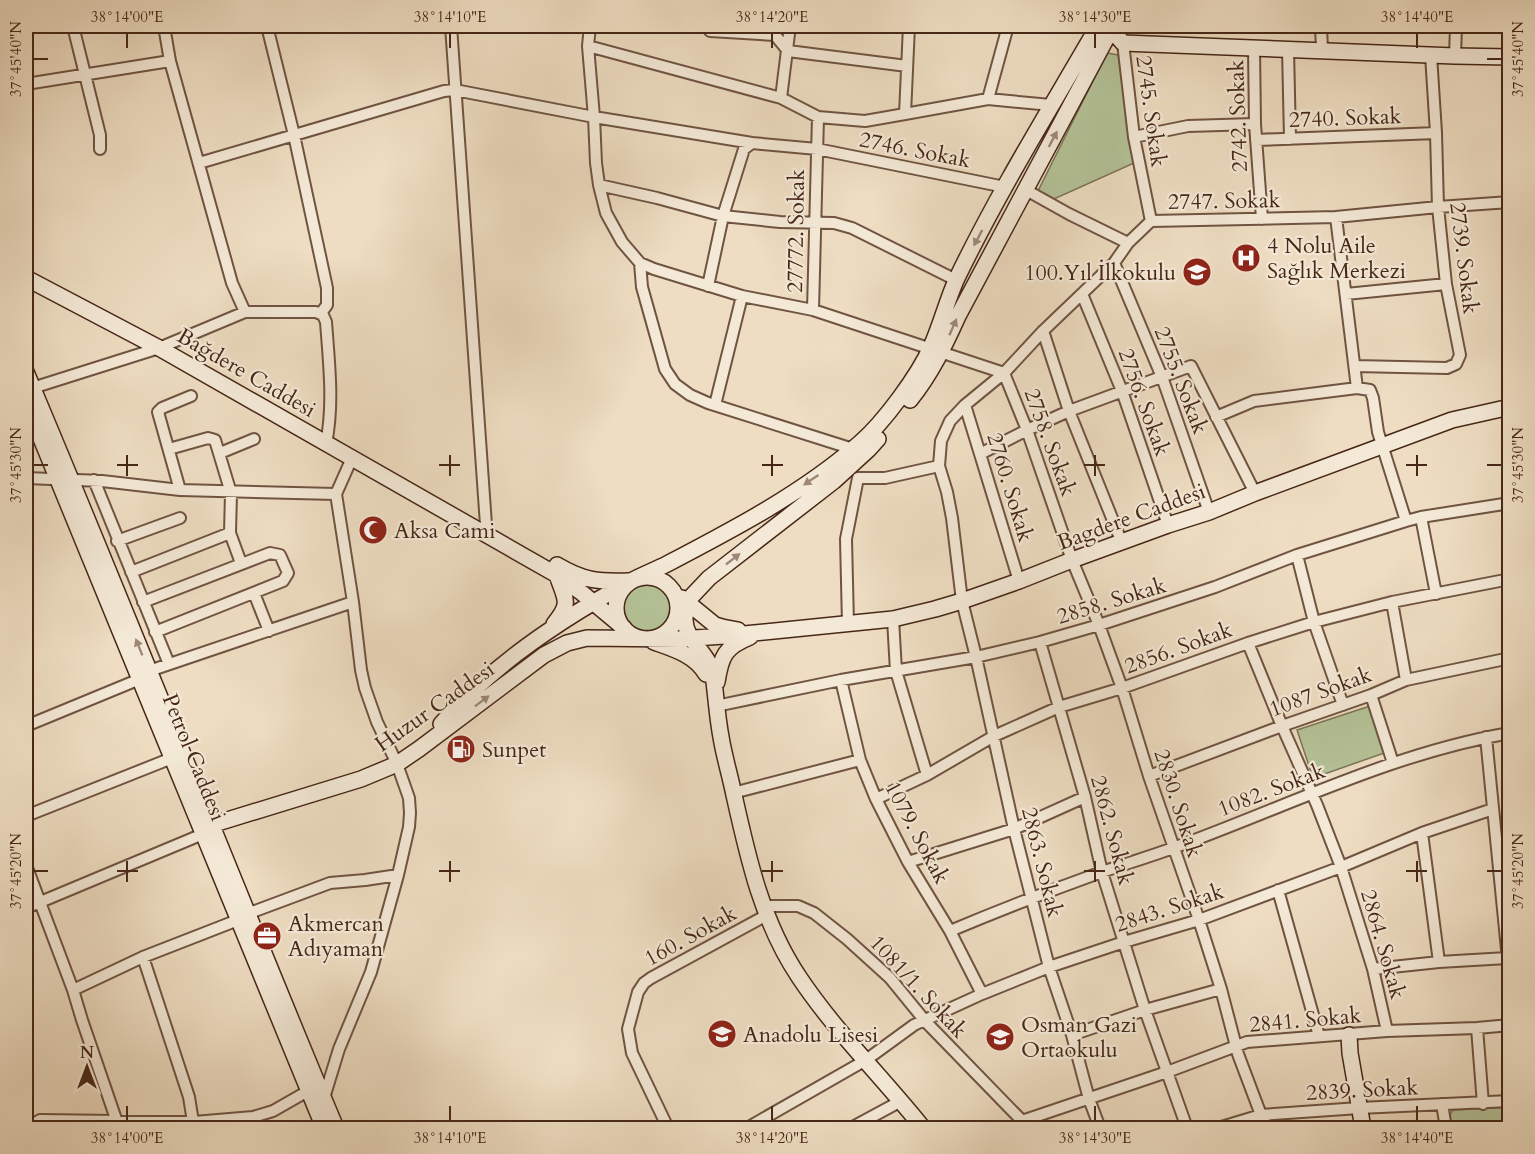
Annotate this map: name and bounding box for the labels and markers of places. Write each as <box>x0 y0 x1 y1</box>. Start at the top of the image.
place label: 4 Nolu Aile Sağlık Merkezi <box>1267 231 1406 286</box>
hospital icon: 4 Nolu Aile Sağlık Merkezi <box>1230 242 1262 274</box>
school or university icon: 100.Yıl İlkokulu <box>1181 256 1213 288</box>
place label: 100.Yıl İlkokulu <box>1024 258 1176 288</box>
mosque icon: Aksa Cami <box>357 514 389 546</box>
place label: Aksa Cami <box>394 516 495 546</box>
fuel station icon: Sunpet <box>445 733 477 765</box>
place label: Sunpet <box>482 735 546 765</box>
place label: Akmercan Adıyaman <box>288 909 385 964</box>
office icon: Akmercan Adıyaman <box>251 920 283 952</box>
place label: Osman Gazi Ortaokulu <box>1021 1010 1137 1065</box>
school or university icon: Anadolu Lisesi <box>706 1018 738 1050</box>
place label: Anadolu Lisesi <box>743 1020 878 1050</box>
school or university icon: Osman Gazi Ortaokulu <box>984 1021 1016 1053</box>

